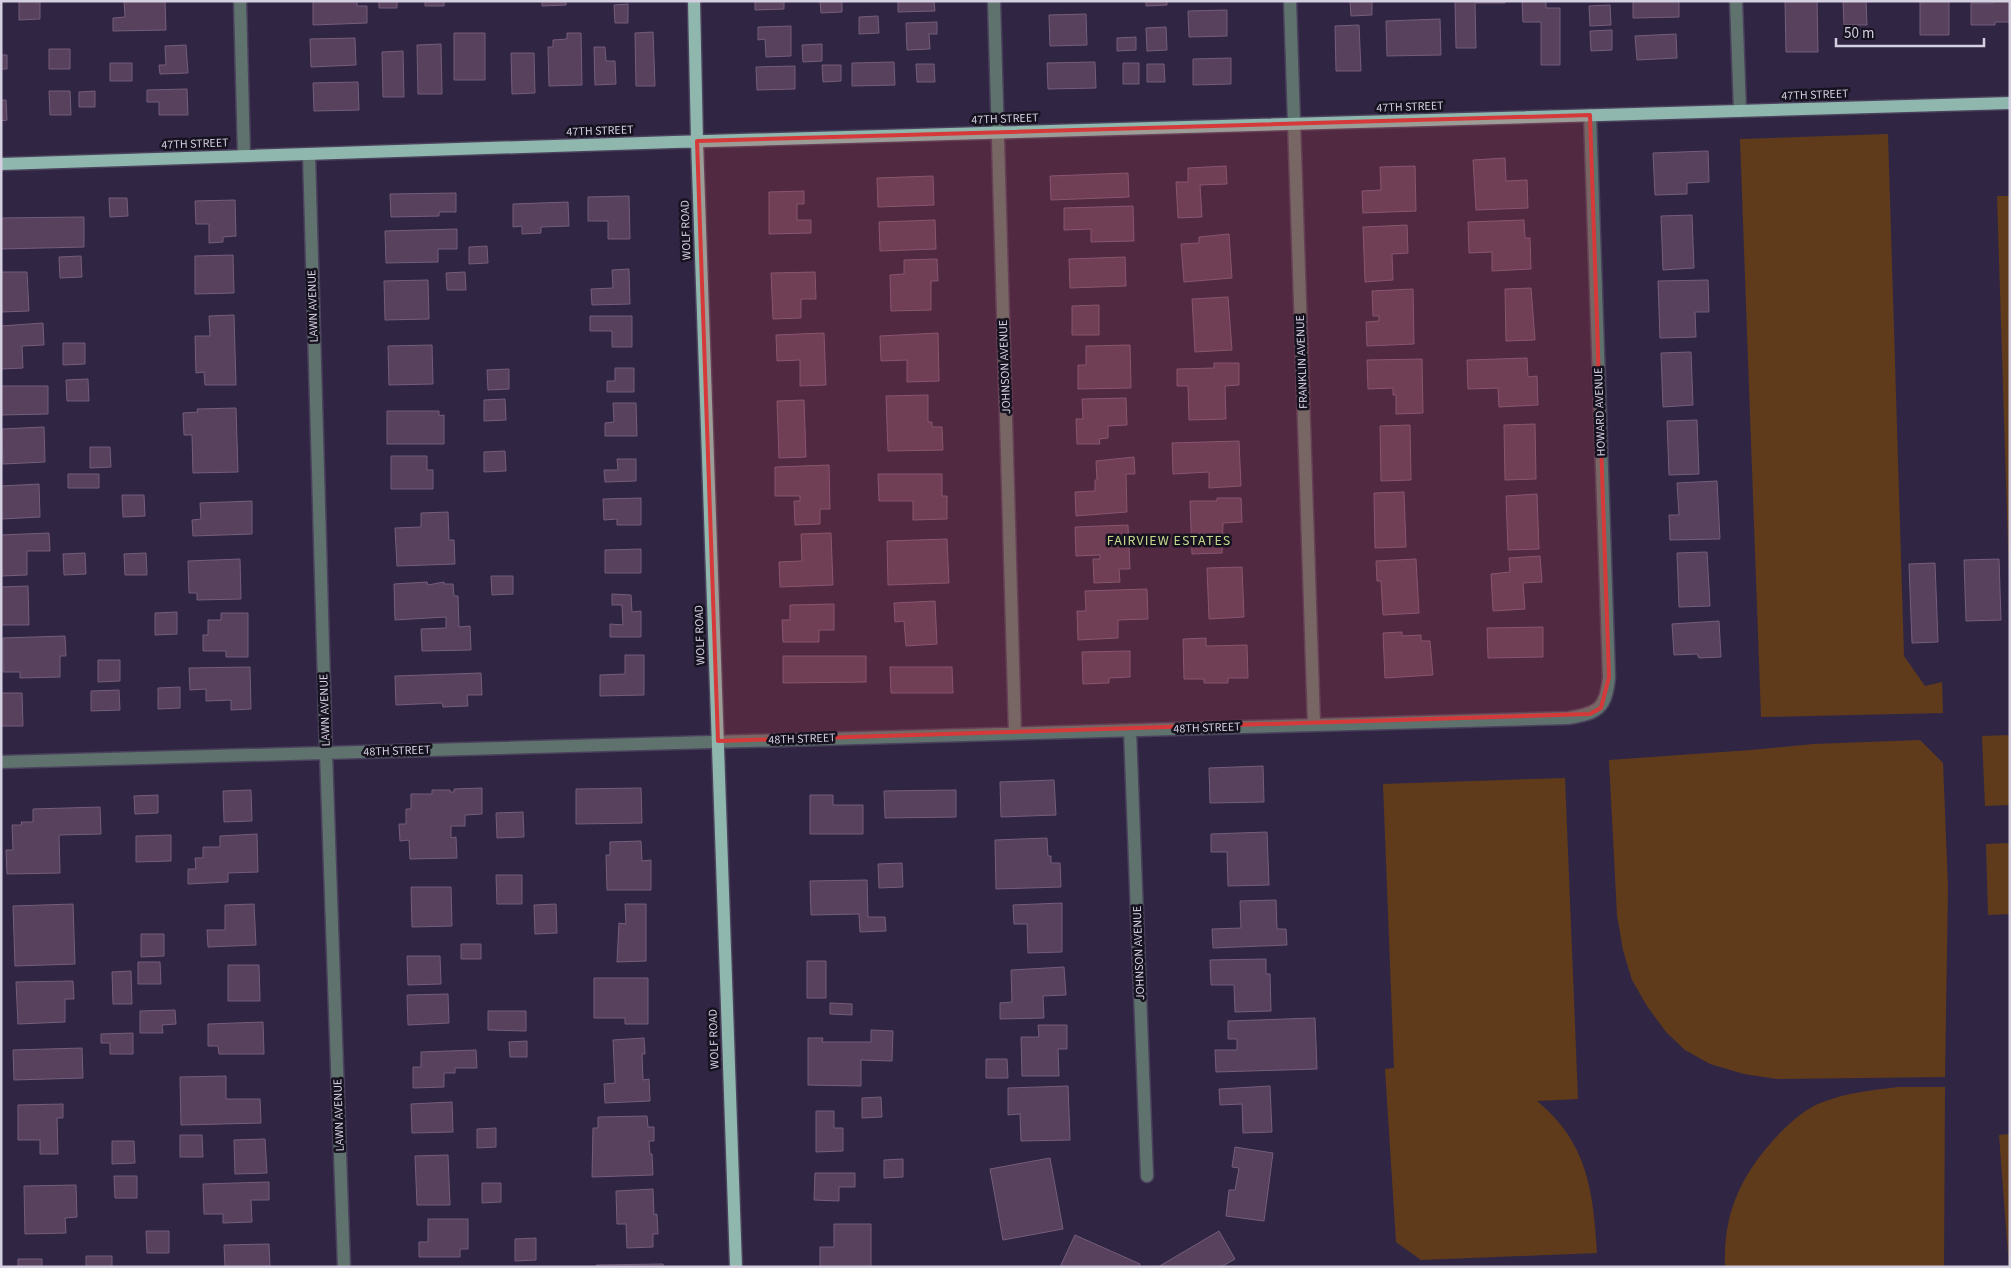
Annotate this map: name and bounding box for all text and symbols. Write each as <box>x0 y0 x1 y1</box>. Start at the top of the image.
scale bar <box>1836 15 1984 47</box>
text: 50 m <box>1844 23 1874 44</box>
street label: 47TH STREET <box>1781 85 1849 105</box>
street label: 47TH STREET <box>1376 97 1444 117</box>
street label: 47TH STREET <box>971 109 1039 129</box>
street label: 47TH STREET <box>566 121 634 141</box>
street label: 47TH STREET <box>161 134 229 154</box>
street label: WOLF ROAD <box>676 200 696 260</box>
street label: LAWN AVENUE <box>303 269 323 343</box>
street label: FRANKLIN AVENUE <box>1292 315 1312 409</box>
street label: JOHNSON AVENUE <box>995 319 1015 415</box>
street label: HOWARD AVENUE <box>1590 367 1610 457</box>
district label: FAIRVIEW ESTATES <box>1107 531 1231 551</box>
street label: WOLF ROAD <box>690 605 710 665</box>
street label: LAWN AVENUE <box>315 673 335 747</box>
street label: 48TH STREET <box>1173 718 1241 738</box>
street label: 48TH STREET <box>768 729 836 749</box>
street label: 48TH STREET <box>363 741 431 761</box>
street label: JOHNSON AVENUE <box>1129 905 1149 1001</box>
street label: WOLF ROAD <box>704 1009 724 1069</box>
street label: LAWN AVENUE <box>329 1078 349 1152</box>

